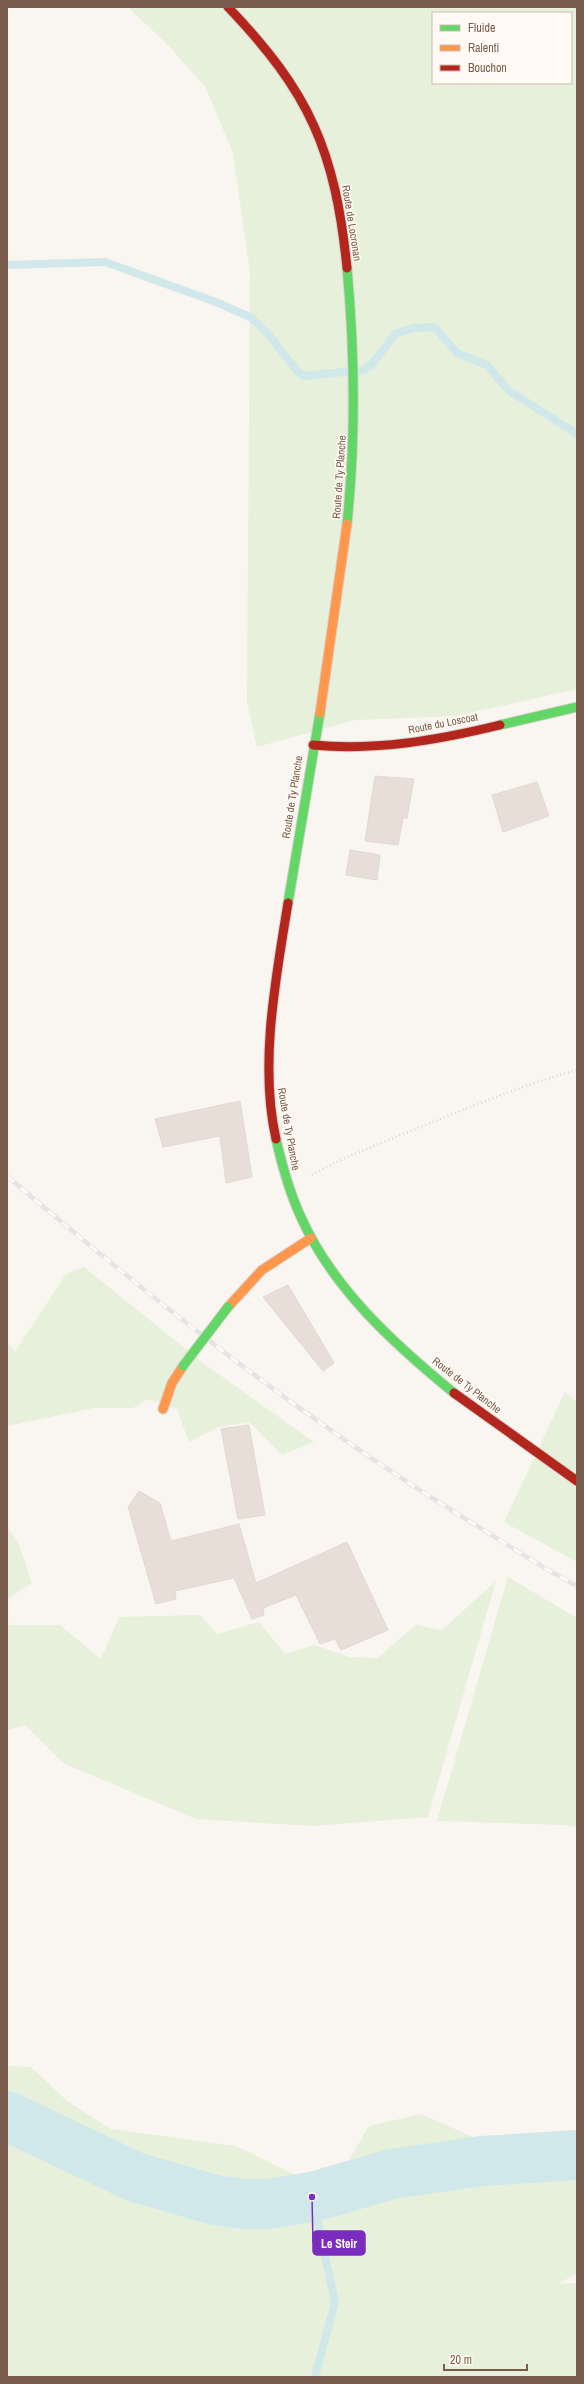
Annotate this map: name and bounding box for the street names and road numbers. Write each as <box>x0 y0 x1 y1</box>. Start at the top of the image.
street label: Route de Locronan <box>339 184 365 262</box>
street label: Route de Ty Planche <box>329 435 349 519</box>
street label: Route du Loscoat <box>407 709 480 737</box>
street label: Route de Ty Planche <box>279 755 305 839</box>
street label: Route de Ty Planche <box>275 1087 303 1171</box>
street label: Route de Ty Planche <box>430 1354 504 1416</box>

